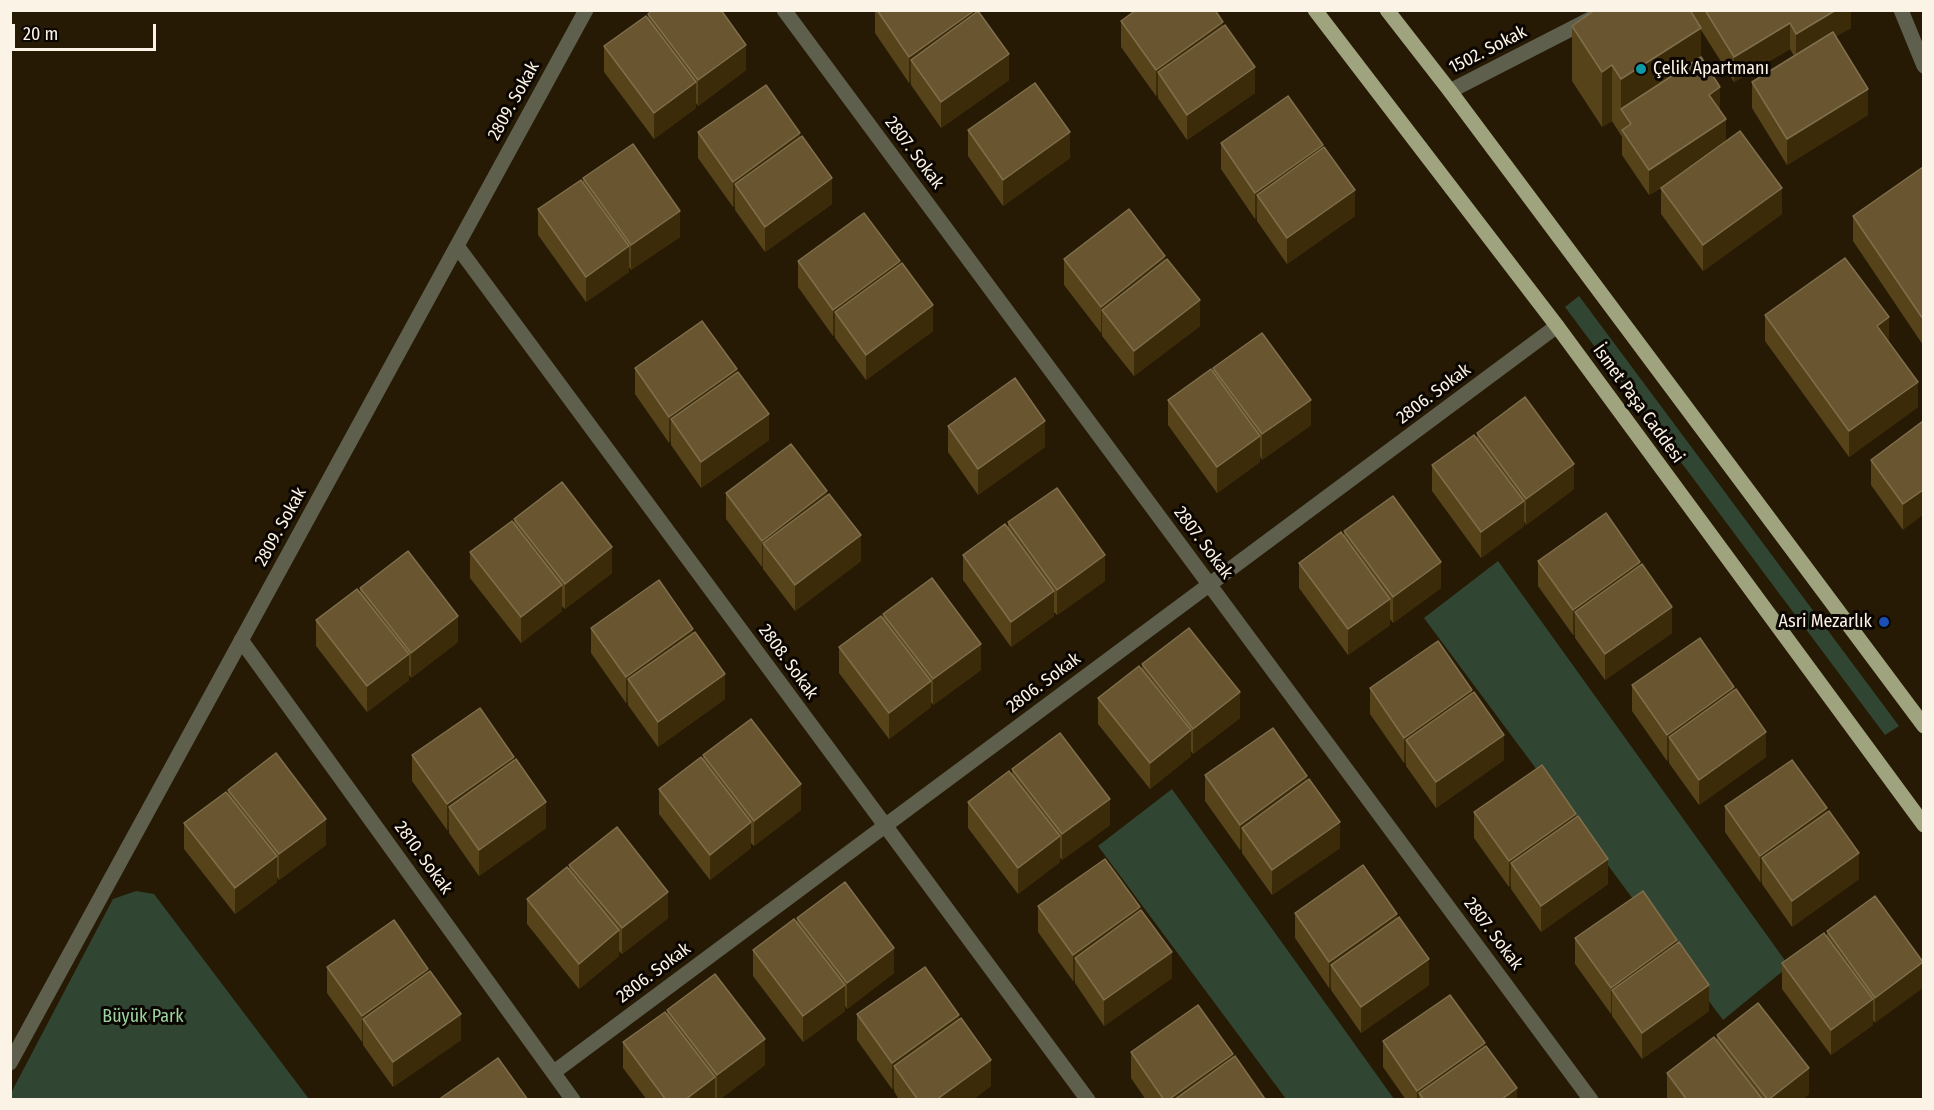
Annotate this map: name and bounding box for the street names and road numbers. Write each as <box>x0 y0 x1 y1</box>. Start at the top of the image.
street label: 1502. Sokak <box>1446 21 1530 79</box>
street label: 2809. Sokak <box>484 58 544 144</box>
street label: 2807. Sokak <box>880 113 948 193</box>
street label: İsmet Paşa Caddesi <box>1588 341 1688 467</box>
street label: 2806. Sokak <box>1393 359 1475 429</box>
street label: 2809. Sokak <box>251 484 311 570</box>
street label: 2807. Sokak <box>1169 503 1237 583</box>
street label: 2808. Sokak <box>754 620 822 704</box>
street label: 2806. Sokak <box>1003 648 1085 718</box>
street label: 2810. Sokak <box>389 817 457 899</box>
street label: 2807. Sokak <box>1459 894 1527 974</box>
street label: 2806. Sokak <box>613 938 695 1008</box>

